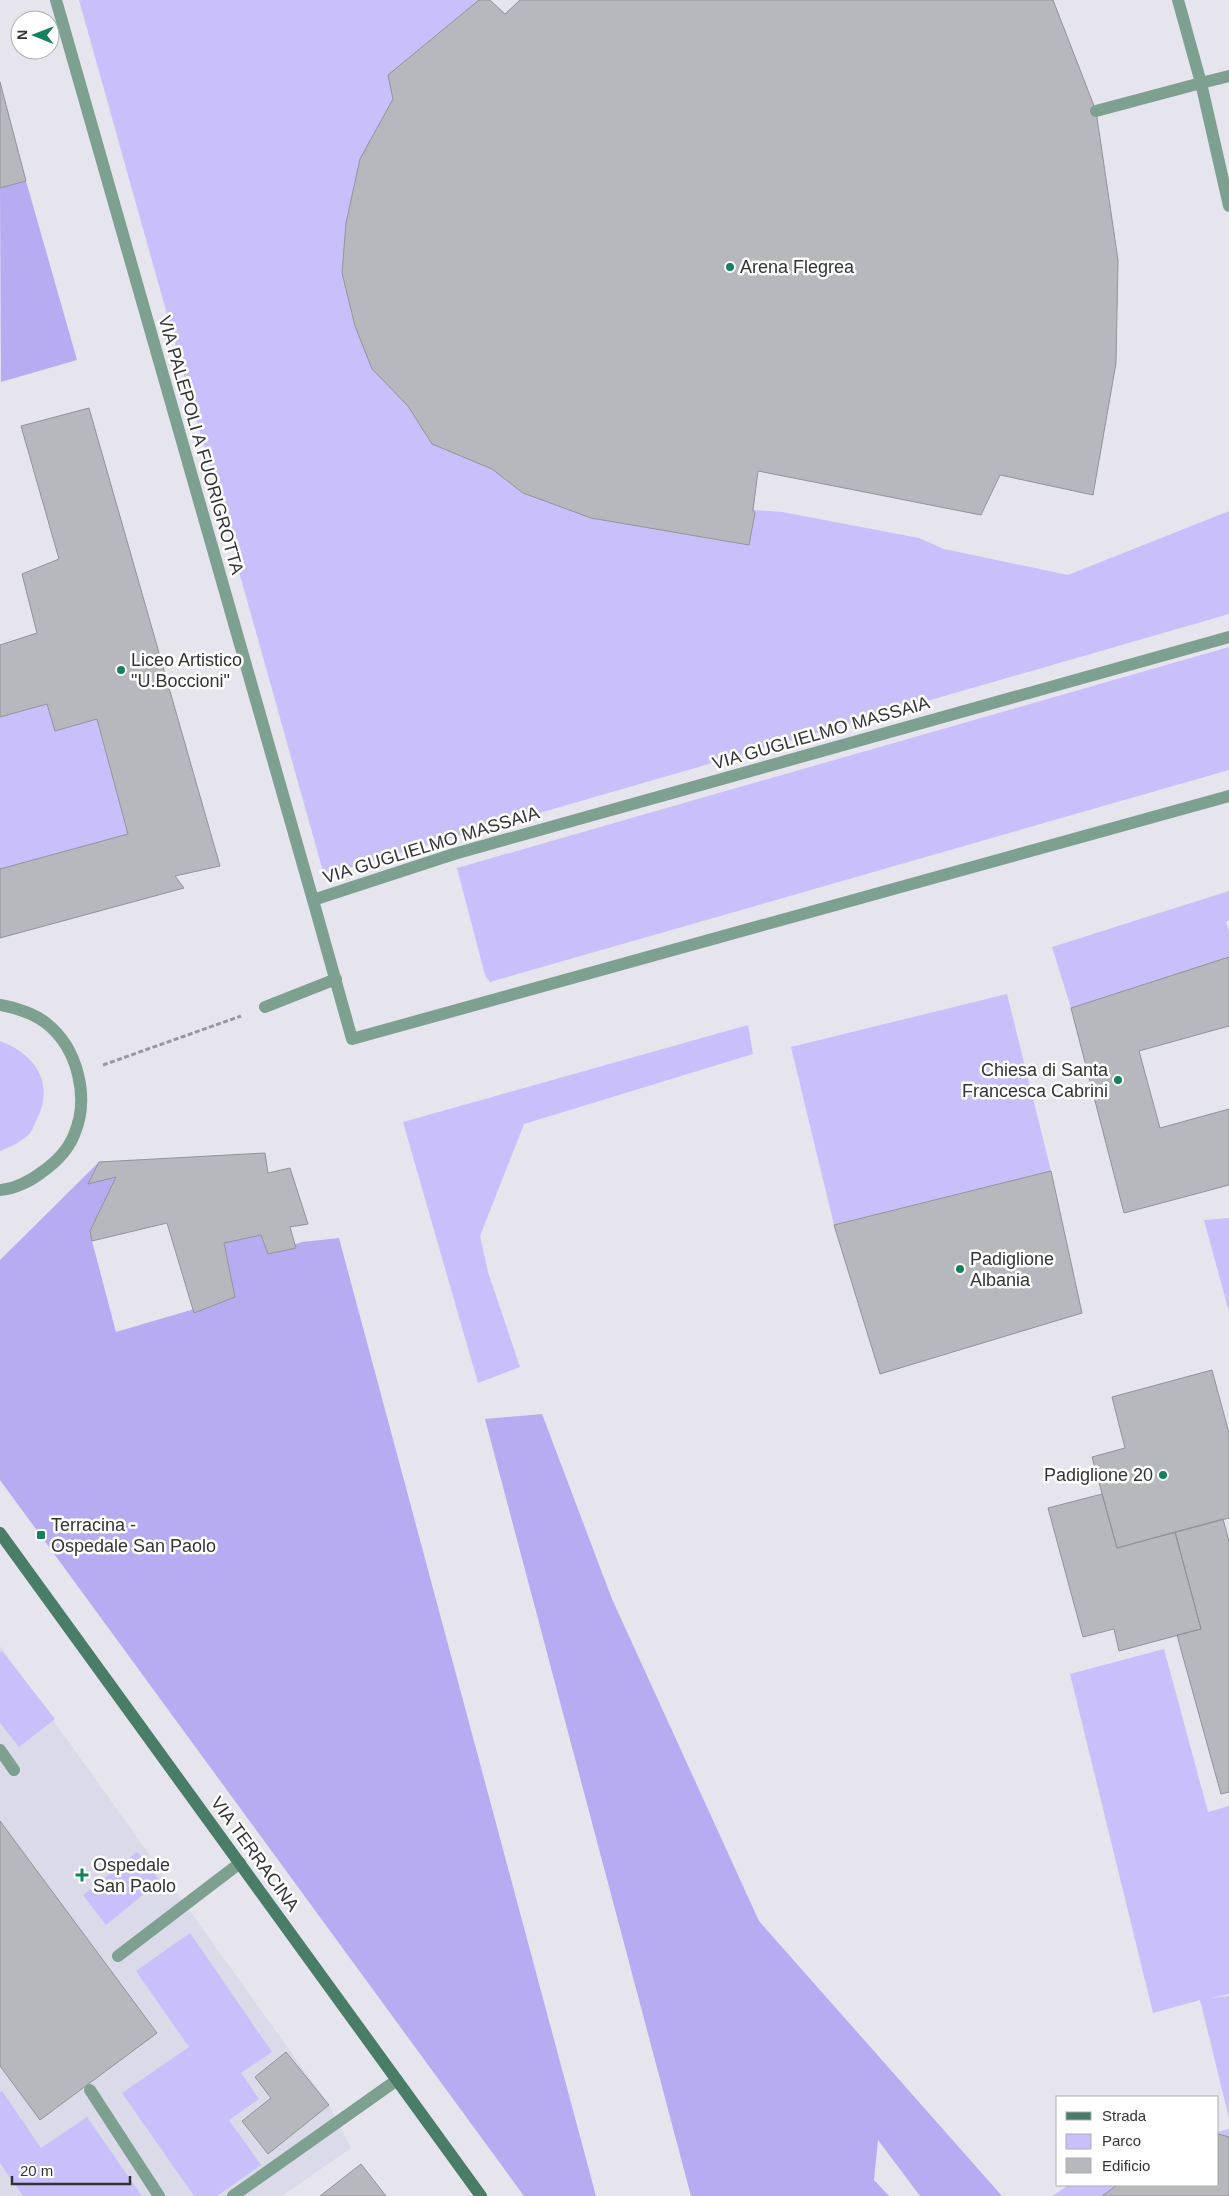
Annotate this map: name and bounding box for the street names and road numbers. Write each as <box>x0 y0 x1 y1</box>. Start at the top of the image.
street label: VIA PALEPOLI A FUORIGROTTA <box>154 313 248 577</box>
street label: VIA GUGLIELMO MASSAIA <box>710 692 932 774</box>
street label: VIA GUGLIELMO MASSAIA <box>320 803 542 887</box>
street label: VIA TERRACINA <box>207 1793 303 1915</box>

